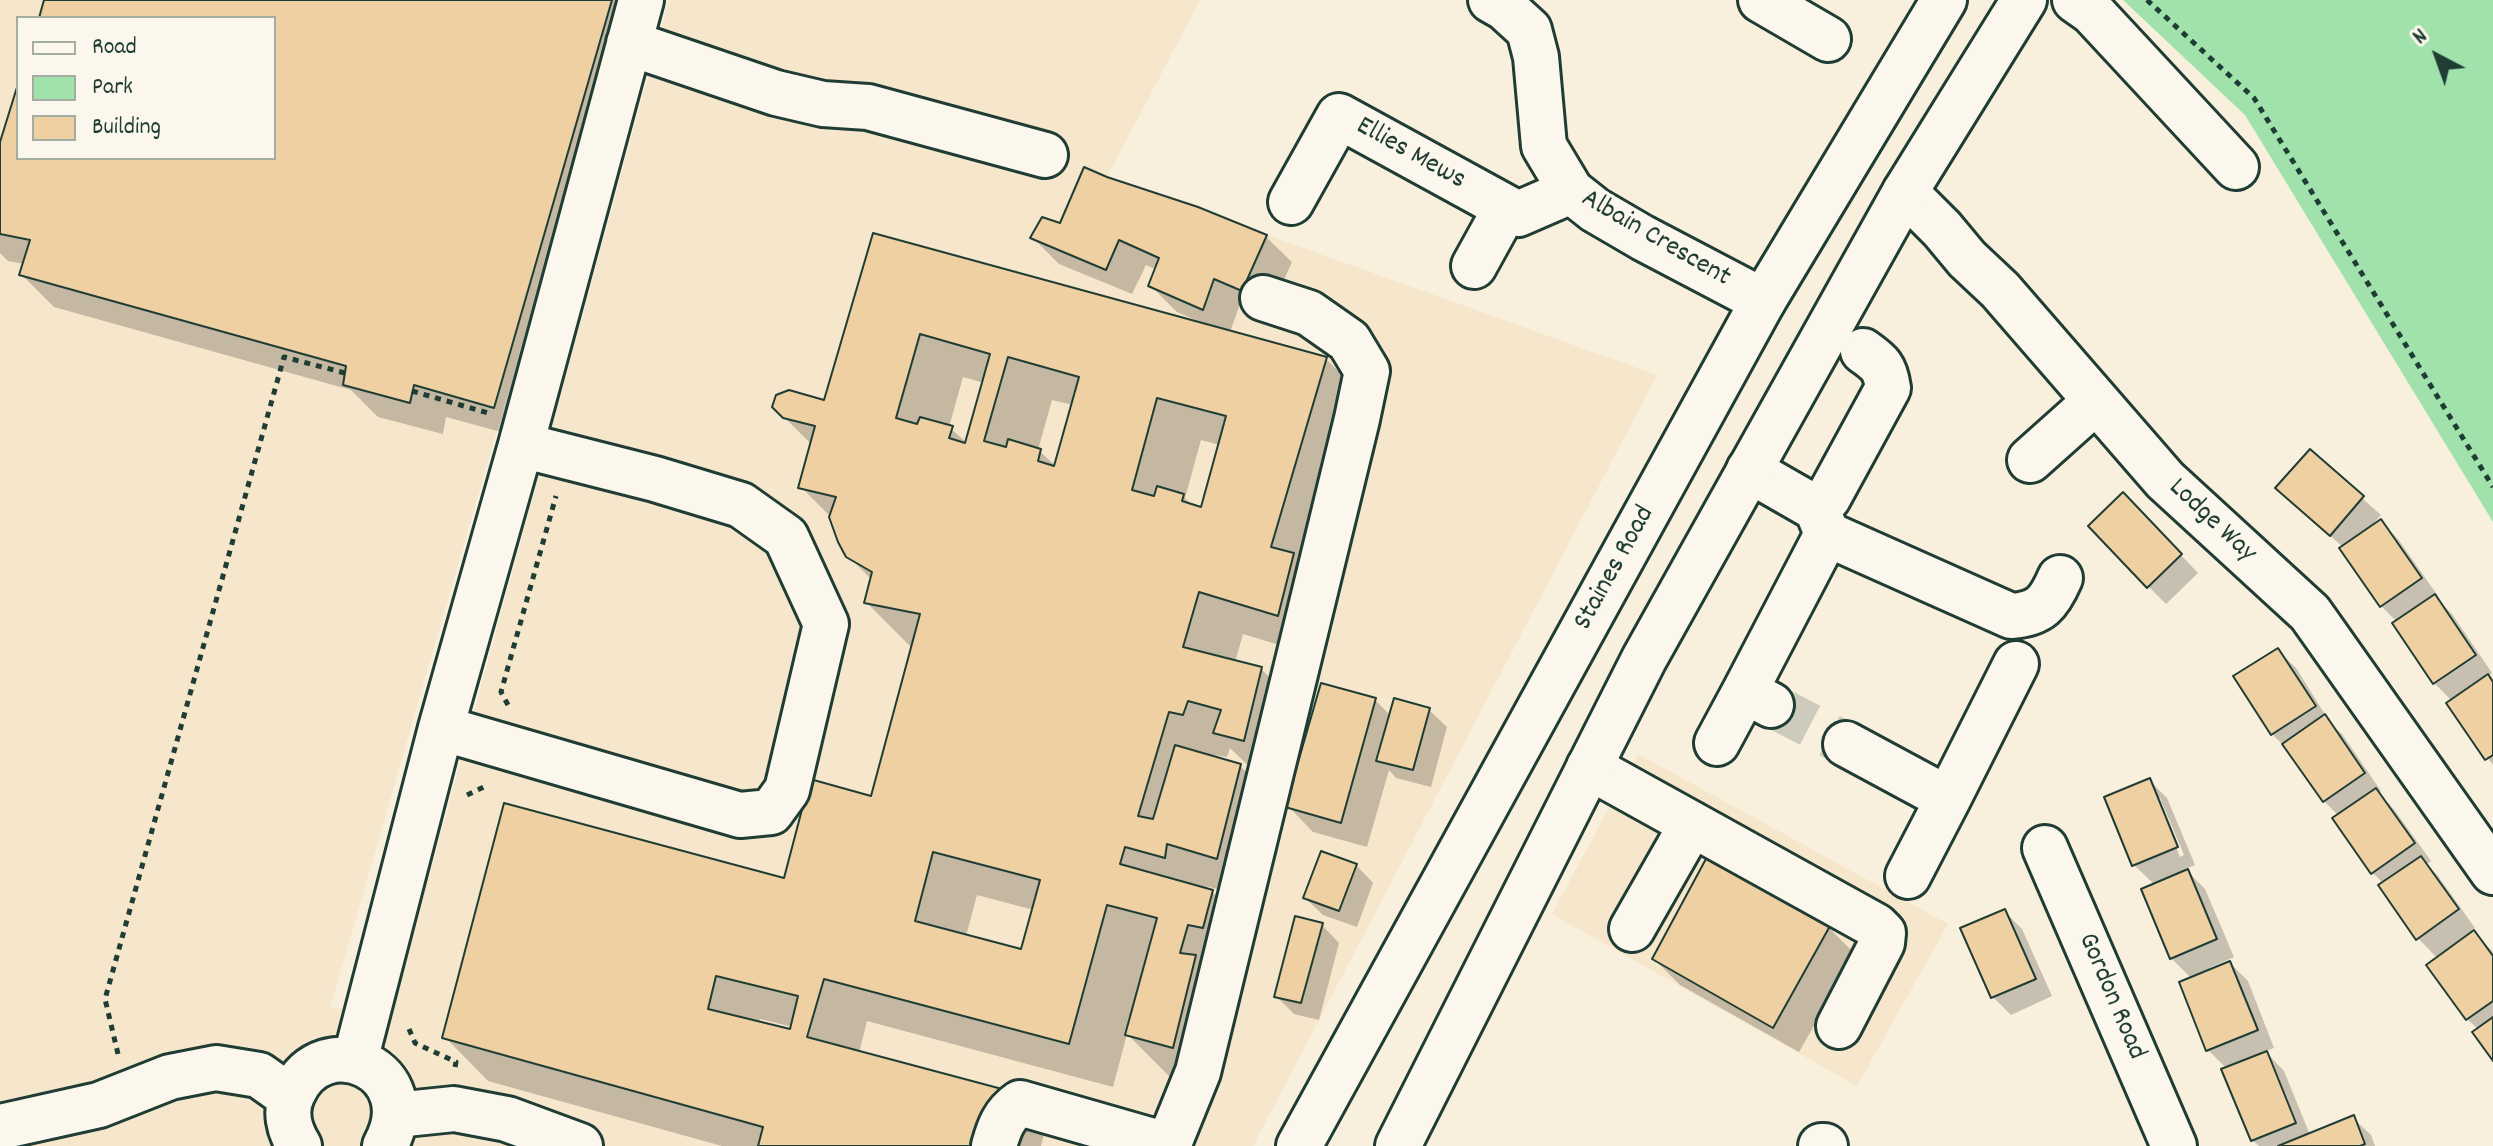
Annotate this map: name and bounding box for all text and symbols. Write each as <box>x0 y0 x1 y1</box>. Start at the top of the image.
legend <box>16 16 276 160</box>
north arrow <box>2397 16 2477 96</box>
text: N <box>2407 22 2435 53</box>
text: Road <box>92 31 137 65</box>
text: Park <box>92 71 133 105</box>
text: Building <box>92 111 161 145</box>
street label: Ellies Mews <box>1349 111 1471 199</box>
street label: Albain Crescent <box>1574 184 1736 296</box>
street label: Lodge Way <box>2160 473 2262 571</box>
street label: Staines Road <box>1568 501 1664 637</box>
street label: Gordon Road <box>2068 929 2152 1065</box>

